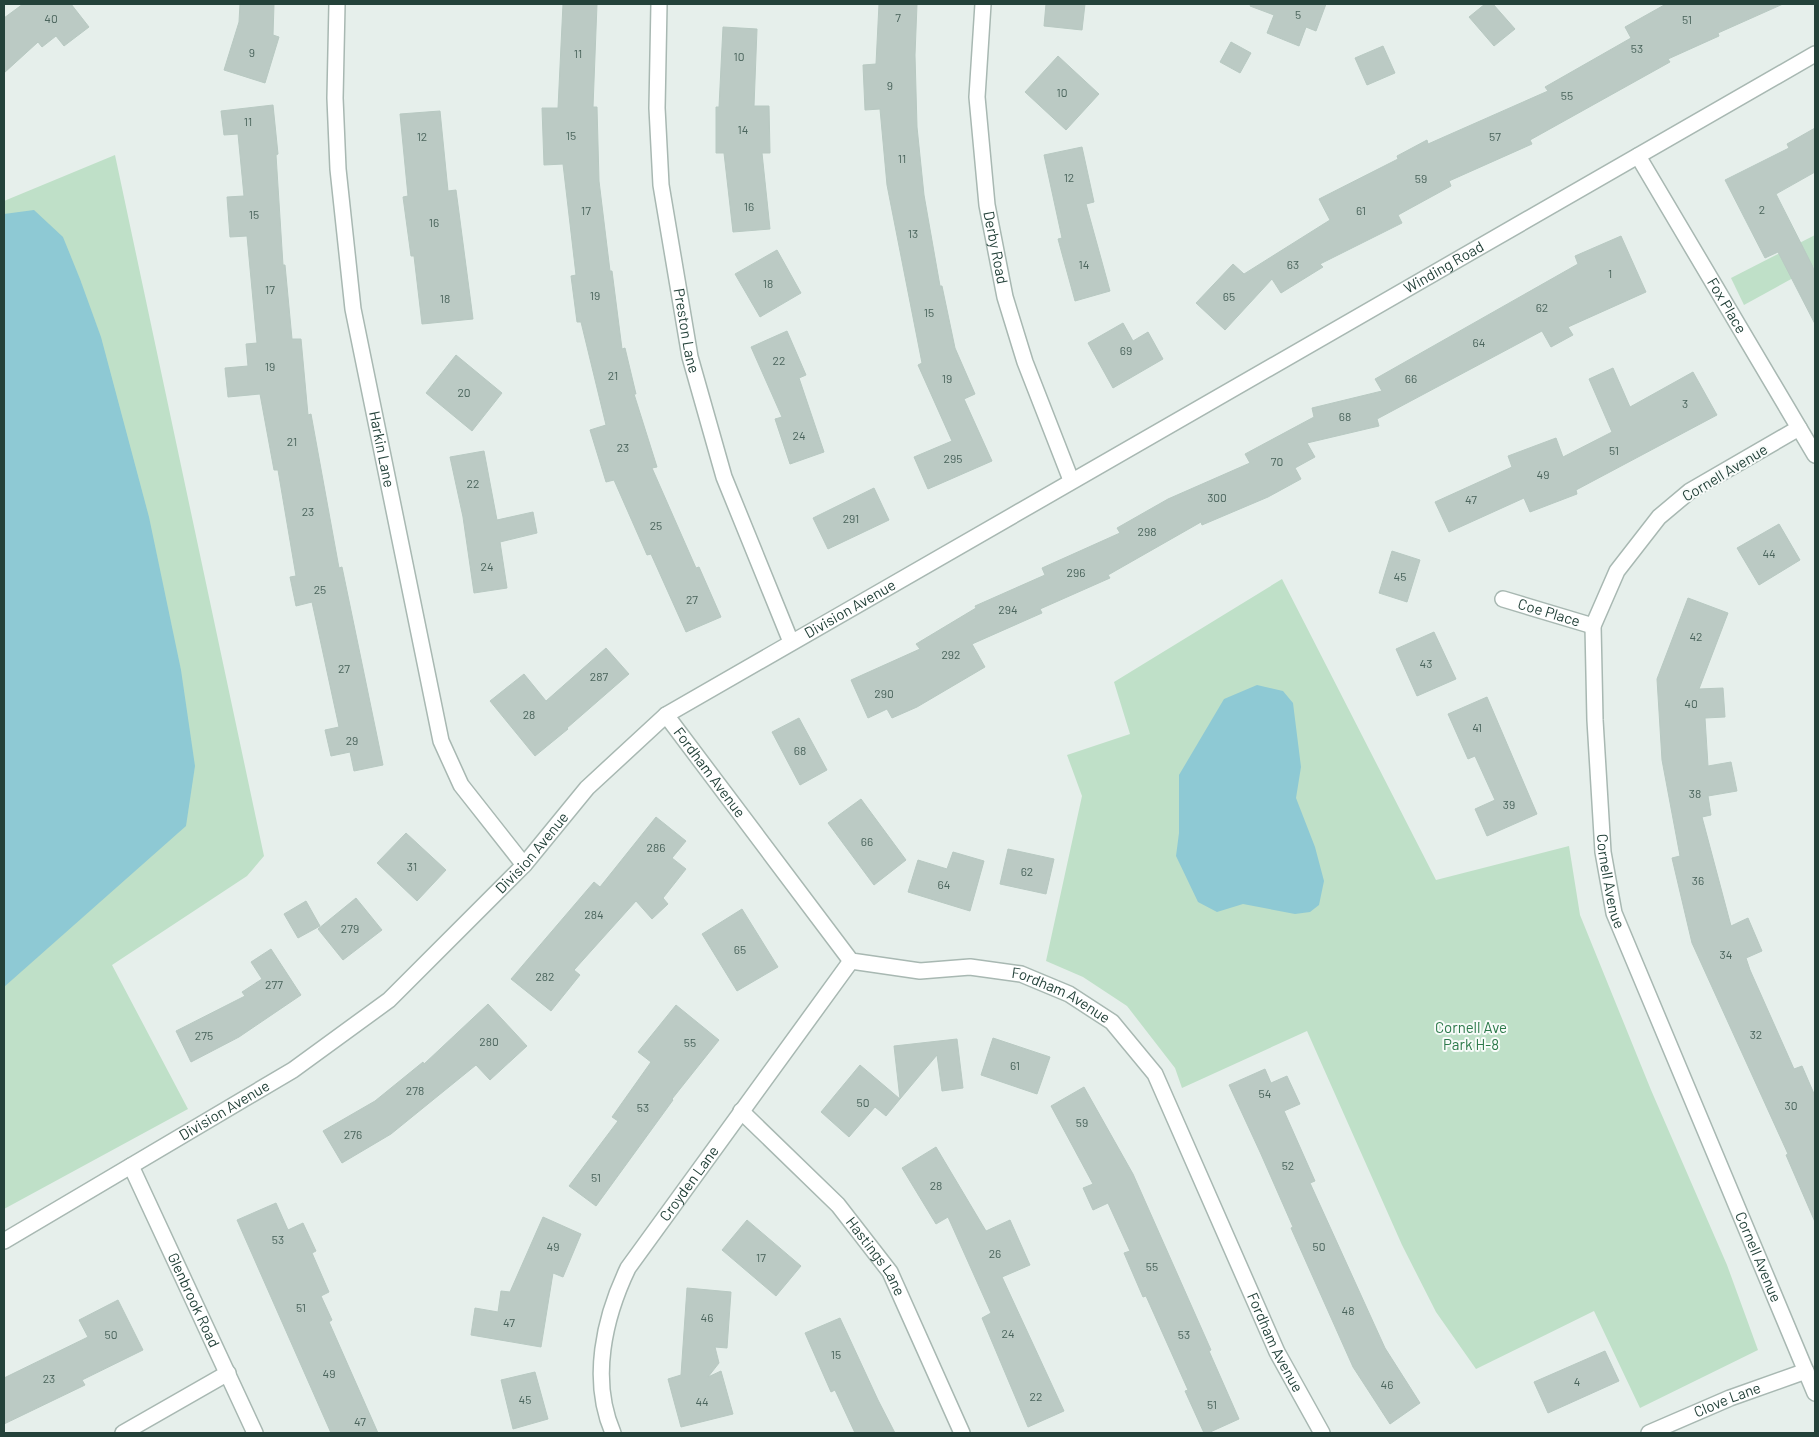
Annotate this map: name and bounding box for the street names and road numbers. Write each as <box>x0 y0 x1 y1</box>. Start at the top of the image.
street label: Derby Road <box>980 209 1012 285</box>
street label: Winding Road <box>1400 237 1487 297</box>
street label: Fox Place <box>1704 274 1751 336</box>
street label: Preston Lane <box>671 287 704 375</box>
street label: Harkin Lane <box>366 409 399 489</box>
street label: Cornell Avenue <box>1679 440 1770 505</box>
street label: Division Avenue <box>801 575 898 641</box>
street label: Coe Place <box>1516 594 1583 630</box>
street label: Fordham Avenue <box>670 723 750 821</box>
street label: Division Avenue <box>491 808 572 897</box>
street label: Cornell Avenue <box>1594 833 1629 931</box>
street label: Fordham Avenue <box>1011 963 1114 1026</box>
street label: Division Avenue <box>175 1076 272 1144</box>
street label: Croyden Lane <box>655 1142 722 1224</box>
street label: Cornell Avenue <box>1732 1209 1786 1305</box>
street label: Hastings Lane <box>843 1213 909 1298</box>
street label: Glenbrook Road <box>165 1250 224 1350</box>
street label: Fordham Avenue <box>1244 1290 1307 1395</box>
street label: Clove Lane <box>1691 1378 1763 1421</box>

